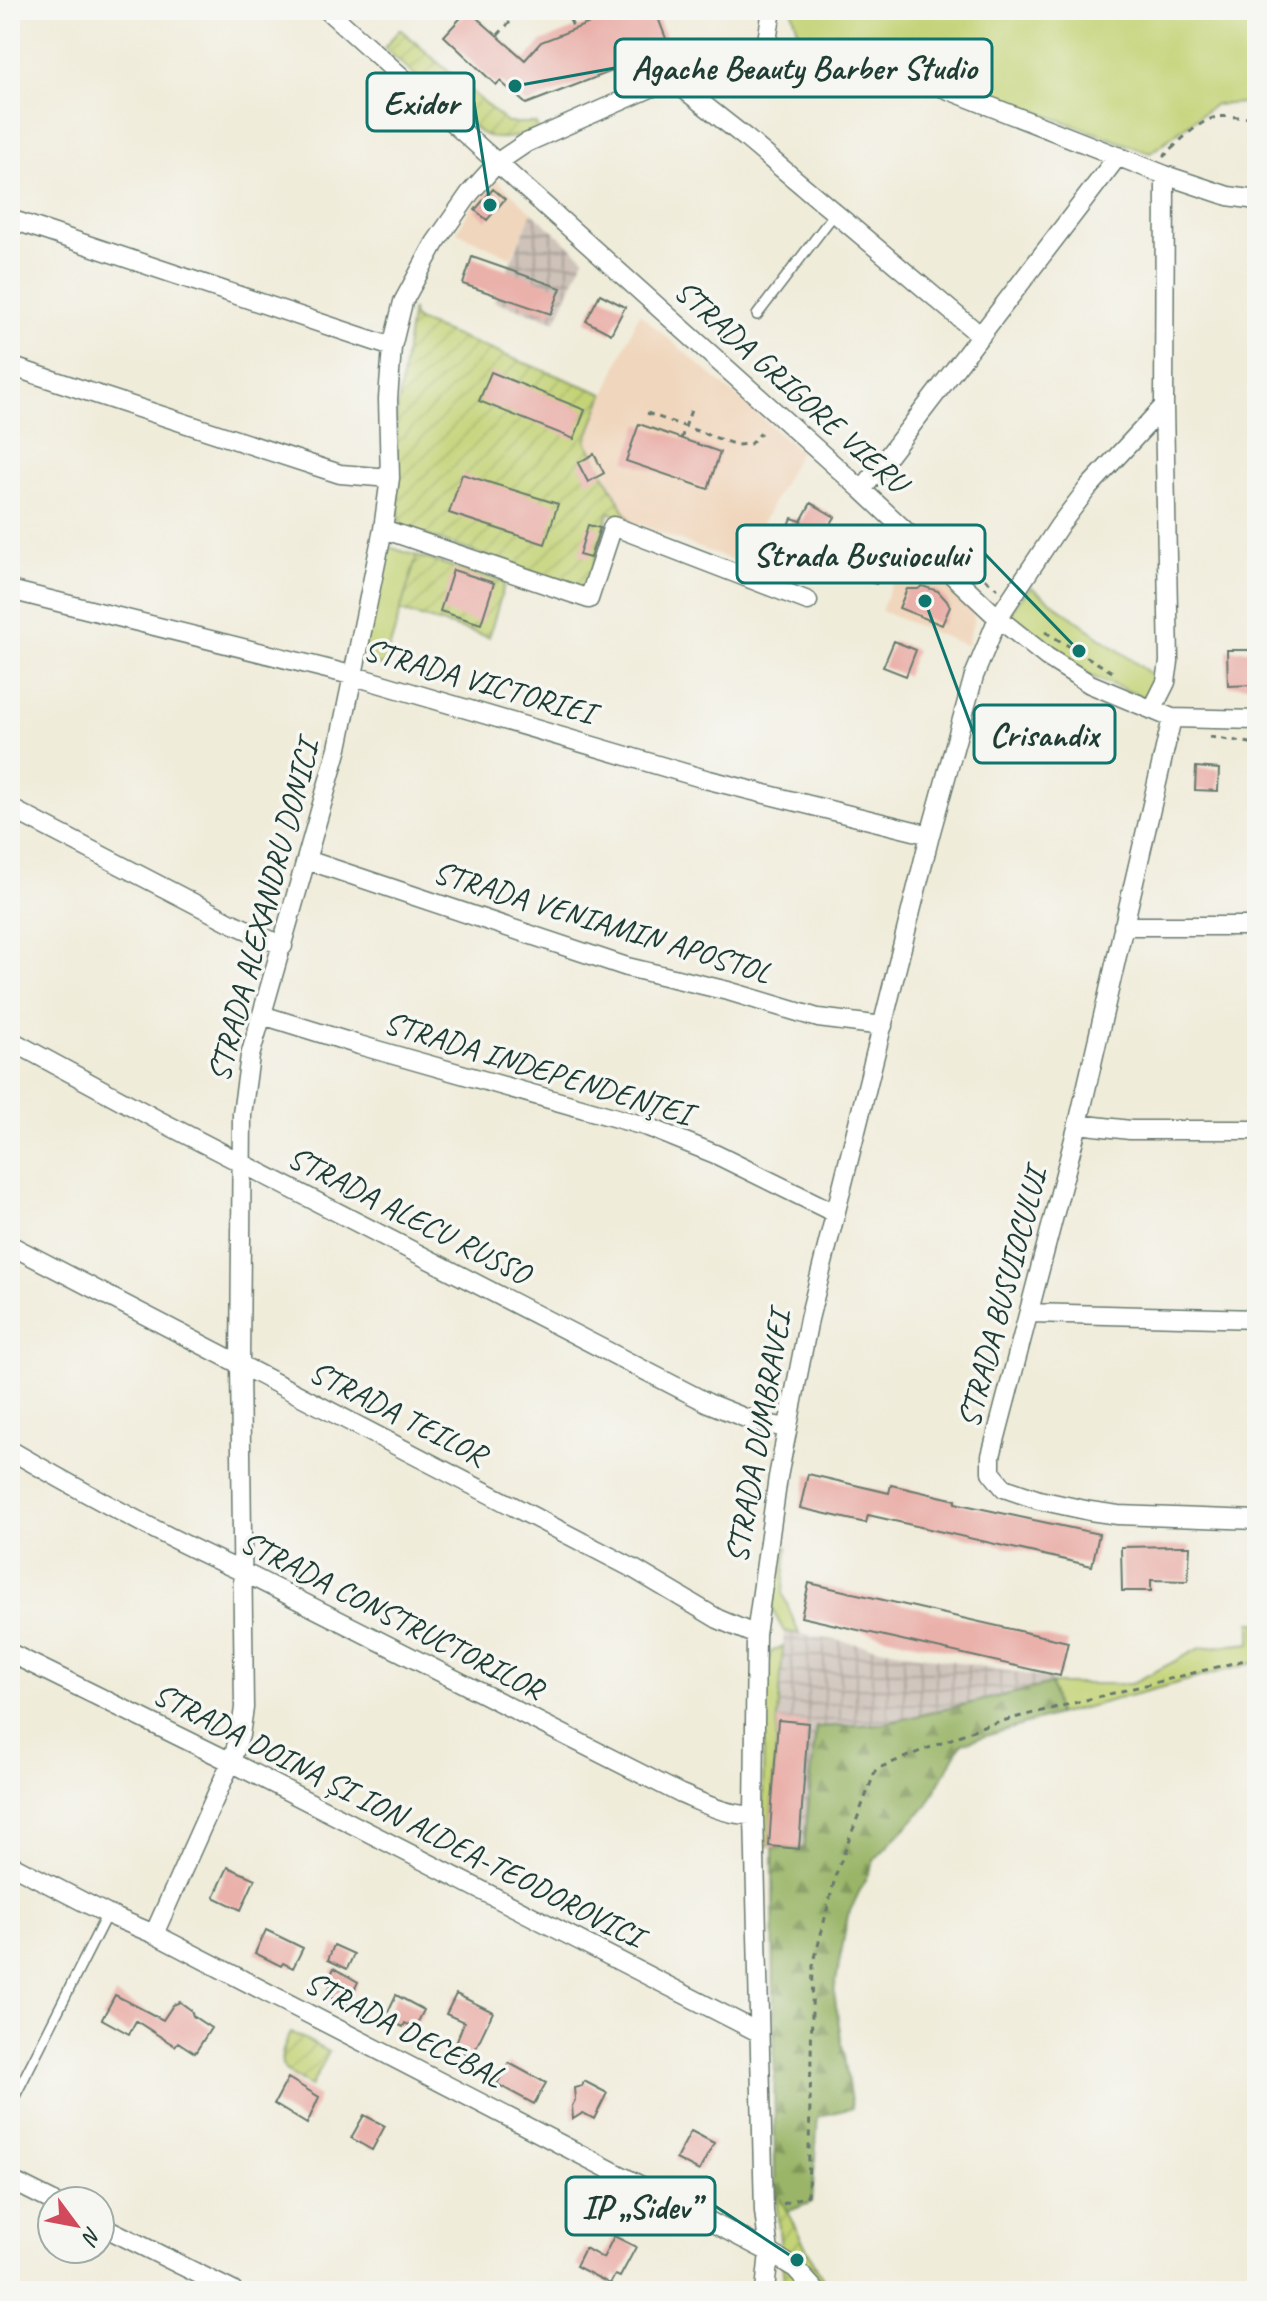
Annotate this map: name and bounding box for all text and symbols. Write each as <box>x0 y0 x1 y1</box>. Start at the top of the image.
callout: Agache Beauty Barber Studio <box>615 39 992 97</box>
text: Agache Beauty Barber Studio <box>632 46 979 89</box>
callout: Exidor <box>367 73 474 131</box>
text: Exidor <box>383 81 462 124</box>
street label: STRADA GRIGORE VIERU <box>666 270 920 505</box>
callout: Strada Busuiocului <box>737 525 985 583</box>
text: Strada Busuiocului <box>753 533 973 576</box>
street label: STRADA VICTORIEI <box>359 629 606 735</box>
callout: Crisandix <box>974 705 1115 763</box>
text: Crisandix <box>990 713 1102 756</box>
street label: STRADA ALEXANDRU DONICI <box>198 730 330 1086</box>
street label: STRADA VENIAMIN APOSTOL <box>428 851 776 993</box>
street label: STRADA INDEPENDENŢEI <box>379 1002 703 1136</box>
street label: STRADA ALECU RUSSO <box>281 1136 540 1295</box>
street label: STRADA BUSUIOCULUI <box>948 1158 1058 1432</box>
street label: STRADA DUMBRAVEI <box>716 1302 801 1566</box>
street label: STRADA TEILOR <box>303 1351 497 1477</box>
street label: STRADA CONSTRUCTORILOR <box>234 1521 553 1711</box>
street label: STRADA DOINA ȘI ION ALDEA-TEODOROVICI <box>146 1673 655 1960</box>
street label: STRADA DECEBAL <box>298 1961 511 2097</box>
callout: IP „Sidev” <box>566 2177 715 2235</box>
north arrow <box>36 2185 116 2265</box>
text: IP „Sidev” <box>582 2185 706 2228</box>
text: N <box>75 2222 108 2251</box>

